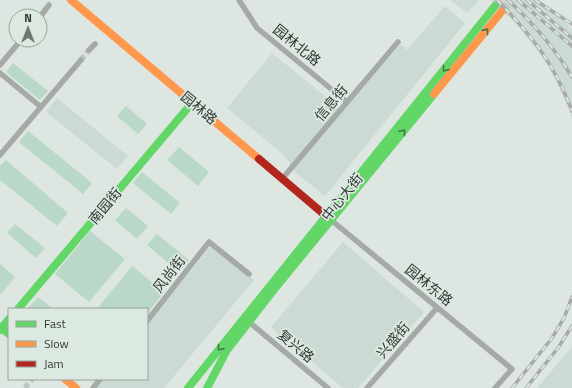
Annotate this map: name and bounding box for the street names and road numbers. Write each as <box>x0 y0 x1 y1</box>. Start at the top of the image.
street label: 园林北路 <box>269 19 326 70</box>
street label: 信息街 <box>309 80 352 126</box>
street label: 园林路 <box>176 86 222 129</box>
street label: 中心大街 <box>316 168 367 225</box>
street label: 南园街 <box>83 183 126 229</box>
street label: 风尚街 <box>147 251 190 297</box>
street label: 园林东路 <box>401 259 458 310</box>
street label: 兴盛街 <box>371 317 414 362</box>
street label: 复兴路 <box>273 324 319 367</box>

